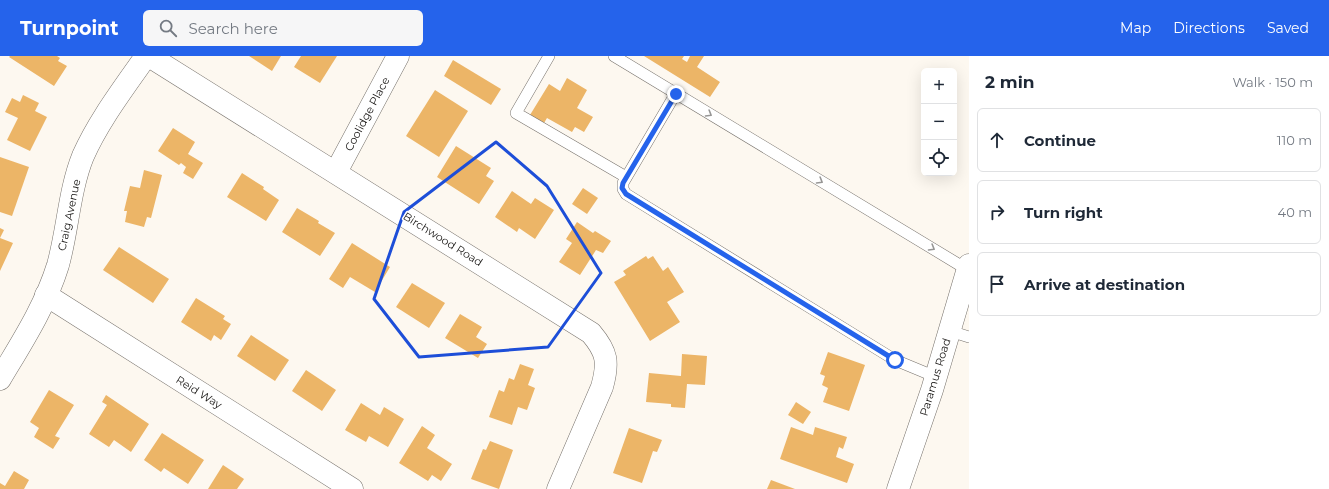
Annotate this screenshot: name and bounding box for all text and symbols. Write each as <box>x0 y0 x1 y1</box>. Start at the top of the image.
search box <box>143 10 423 46</box>
text: Turnpoint <box>20 17 119 40</box>
icon: search <box>157 17 179 39</box>
text: Search here <box>189 19 278 38</box>
text: Map <box>1120 19 1151 37</box>
text: Directions <box>1173 19 1245 37</box>
text: Saved <box>1267 19 1309 37</box>
map controls <box>921 68 957 176</box>
button: + <box>921 68 957 104</box>
text: 2 min <box>985 72 1035 92</box>
street label: Coolidge Place <box>342 74 393 153</box>
text: Walk · 150 m <box>1232 74 1313 90</box>
route end <box>667 85 685 103</box>
button: − <box>921 104 957 140</box>
one-way arrow <box>705 109 712 116</box>
icon: ahead <box>986 129 1008 151</box>
text: Continue <box>1024 131 1096 150</box>
text: 110 m <box>1277 132 1312 148</box>
button: locate <box>921 140 957 176</box>
one-way arrow <box>816 176 823 183</box>
street label: Craig Avenue <box>55 177 84 252</box>
icon: right <box>986 201 1008 223</box>
text: Turn right <box>1024 203 1103 222</box>
text: 40 m <box>1278 204 1312 220</box>
street label: Birchwood Road <box>401 209 485 269</box>
one-way arrow <box>928 243 935 251</box>
icon: arrive <box>986 273 1008 295</box>
text: Arrive at destination <box>1024 275 1185 294</box>
street label: Paramus Road <box>917 336 953 418</box>
route start <box>886 351 904 369</box>
street label: Reid Way <box>173 372 225 412</box>

